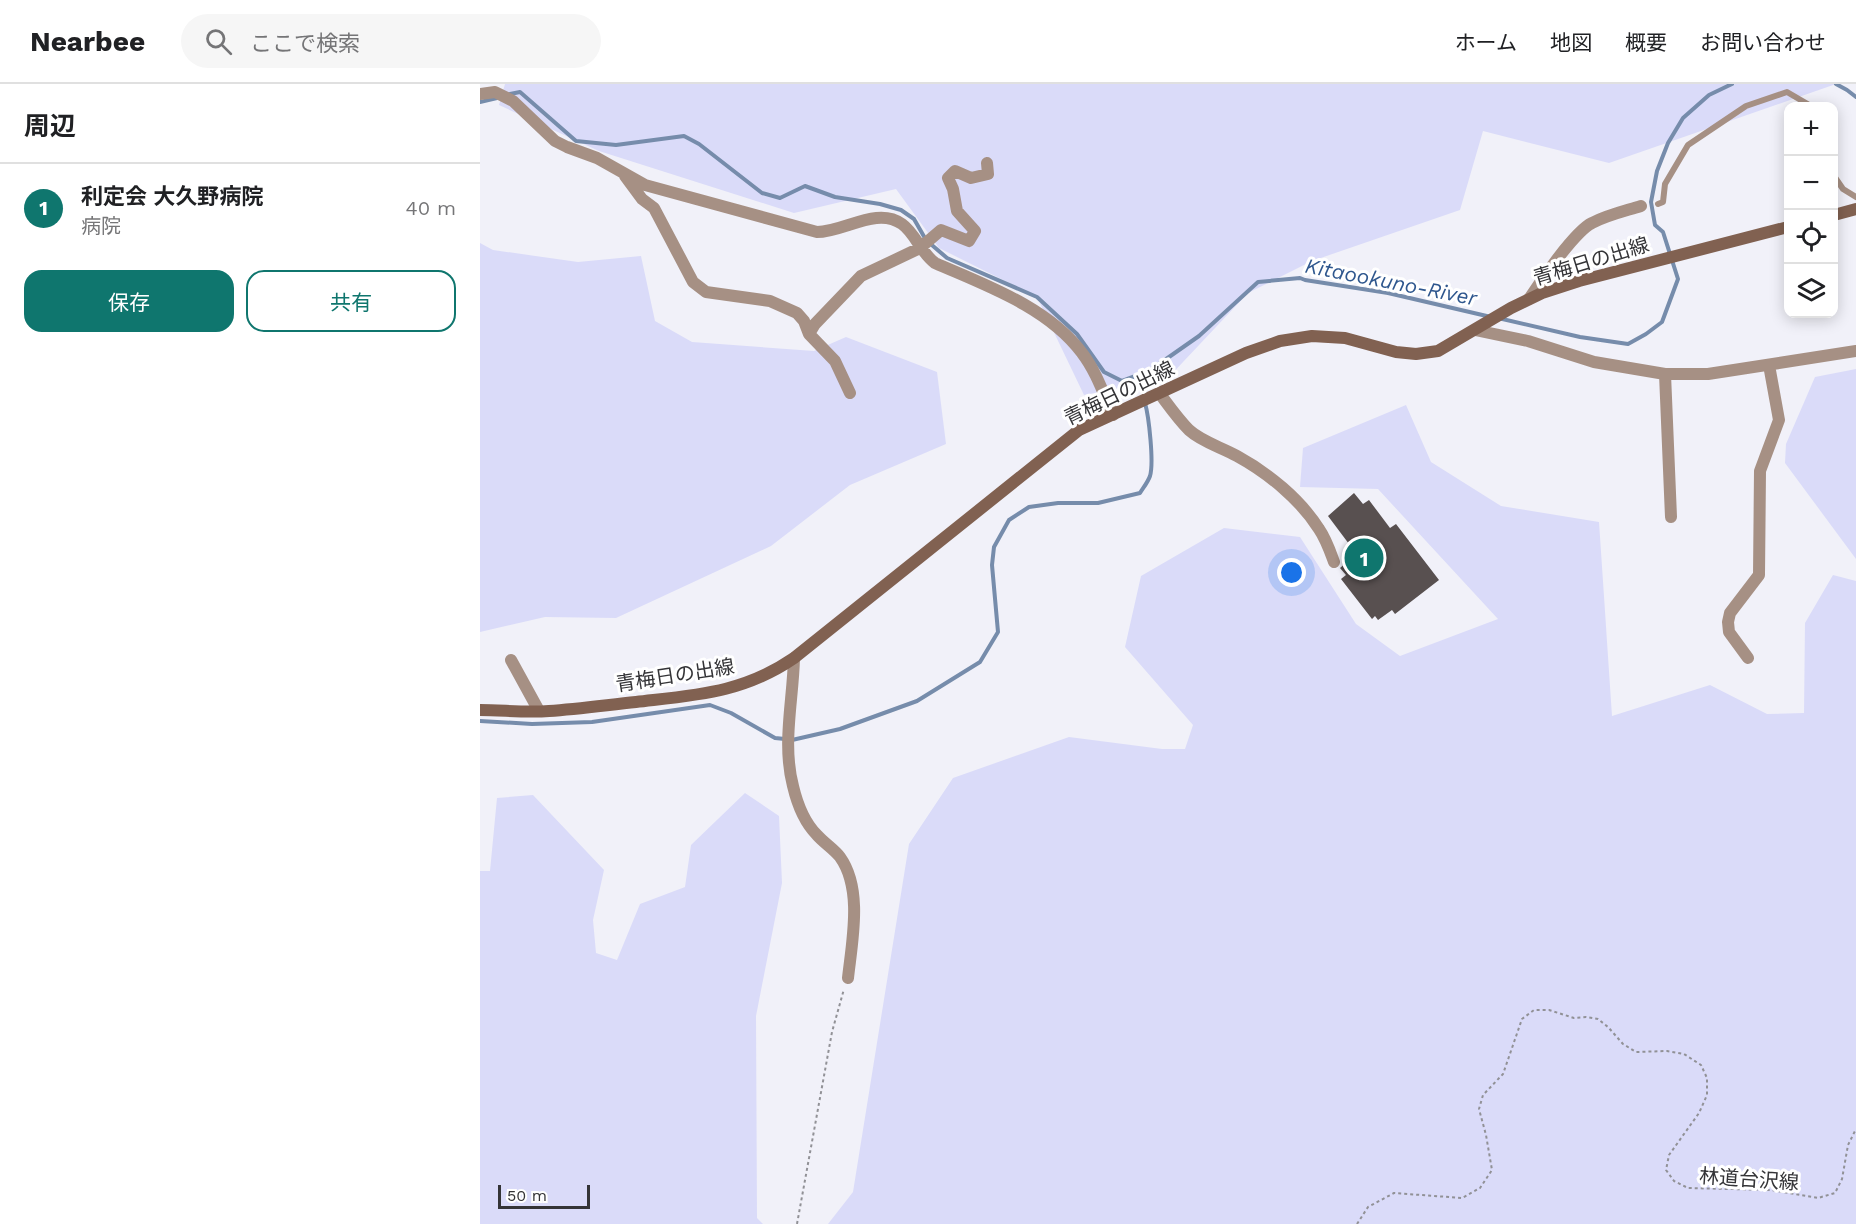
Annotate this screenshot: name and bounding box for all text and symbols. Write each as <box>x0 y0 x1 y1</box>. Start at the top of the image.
search box <box>181 14 601 68</box>
text: Nearbee <box>30 25 145 58</box>
icon: search <box>202 25 235 58</box>
text: ホーム <box>1455 30 1517 55</box>
text: 地図 <box>1550 30 1592 55</box>
text: 概要 <box>1625 30 1667 55</box>
text: お問い合わせ <box>1700 30 1826 55</box>
text: ここで検索 <box>250 31 360 56</box>
map controls <box>1784 102 1838 318</box>
button: + <box>1784 102 1838 156</box>
text: 周辺 <box>24 111 76 141</box>
button: − <box>1784 156 1838 210</box>
text: 利定会 大久野病院 <box>81 184 263 209</box>
text: 1 <box>39 196 48 220</box>
text: 40 m <box>405 196 456 220</box>
button: locate <box>1784 210 1838 264</box>
text: 病院 <box>81 214 121 238</box>
street label: 青梅日の出線 <box>1530 232 1652 290</box>
water label: Kitaookuno-River <box>1303 253 1480 311</box>
button: layers <box>1784 264 1838 318</box>
button: 保存 <box>24 270 234 332</box>
button: 共有 <box>246 270 456 332</box>
street label: 青梅日の出線 <box>1060 356 1178 430</box>
pin: 1 <box>1344 536 1384 580</box>
your location <box>1277 558 1306 587</box>
street label: 青梅日の出線 <box>614 654 736 696</box>
street label: 林道台沢線 <box>1698 1164 1800 1194</box>
scale bar <box>498 1182 590 1210</box>
text: 50 m <box>507 1186 547 1205</box>

